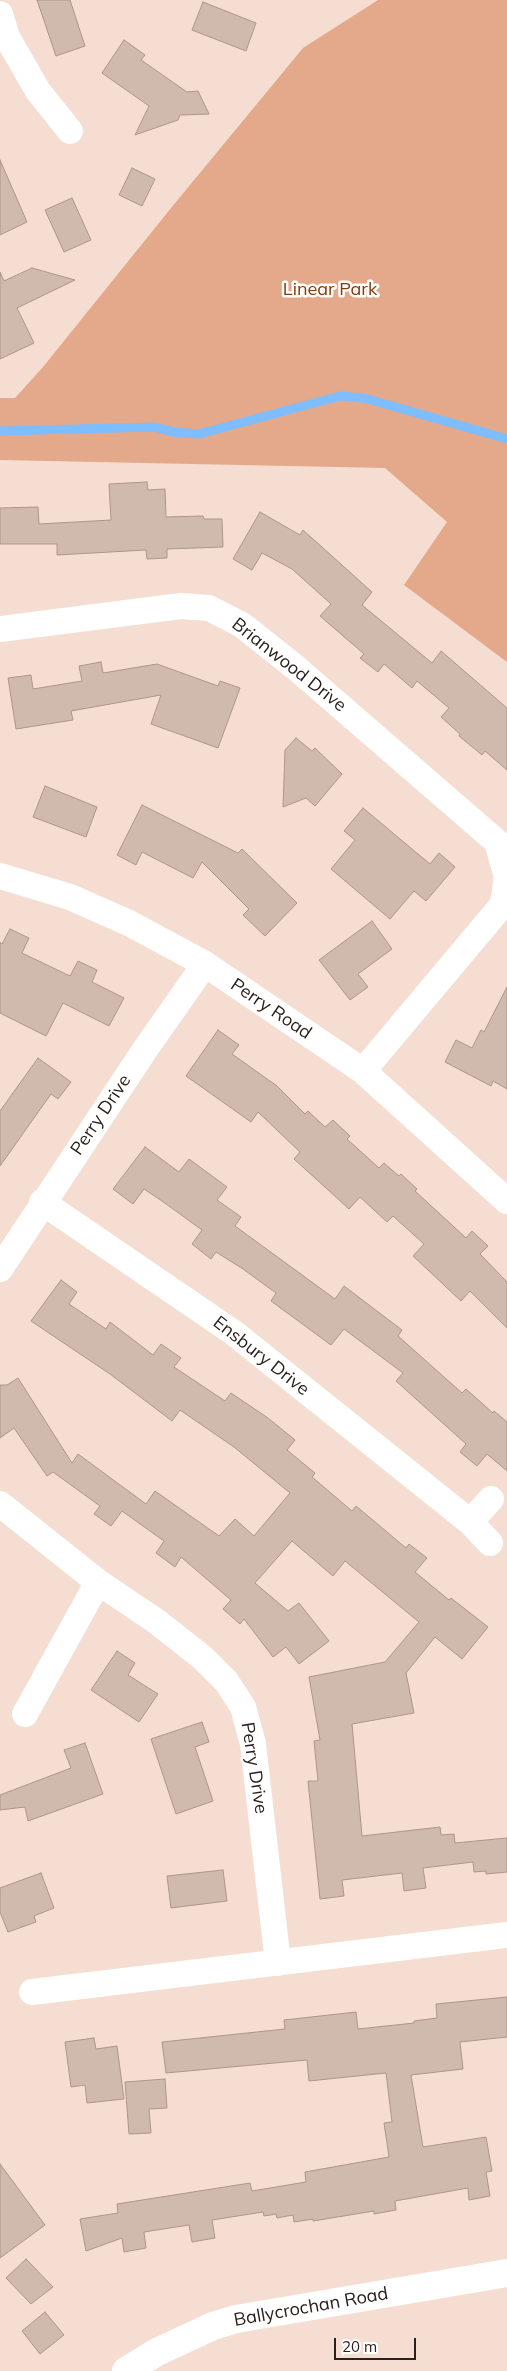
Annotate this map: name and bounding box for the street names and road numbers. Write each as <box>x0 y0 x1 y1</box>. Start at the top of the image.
street label: Brianwood Drive <box>227 614 351 716</box>
street label: Perry Road <box>226 974 316 1044</box>
street label: Perry Drive <box>66 1071 136 1159</box>
street label: Ensbury Drive <box>209 1312 313 1400</box>
street label: Perry Drive <box>236 1721 272 1815</box>
street label: Ballycrochan Road <box>232 2283 390 2331</box>

